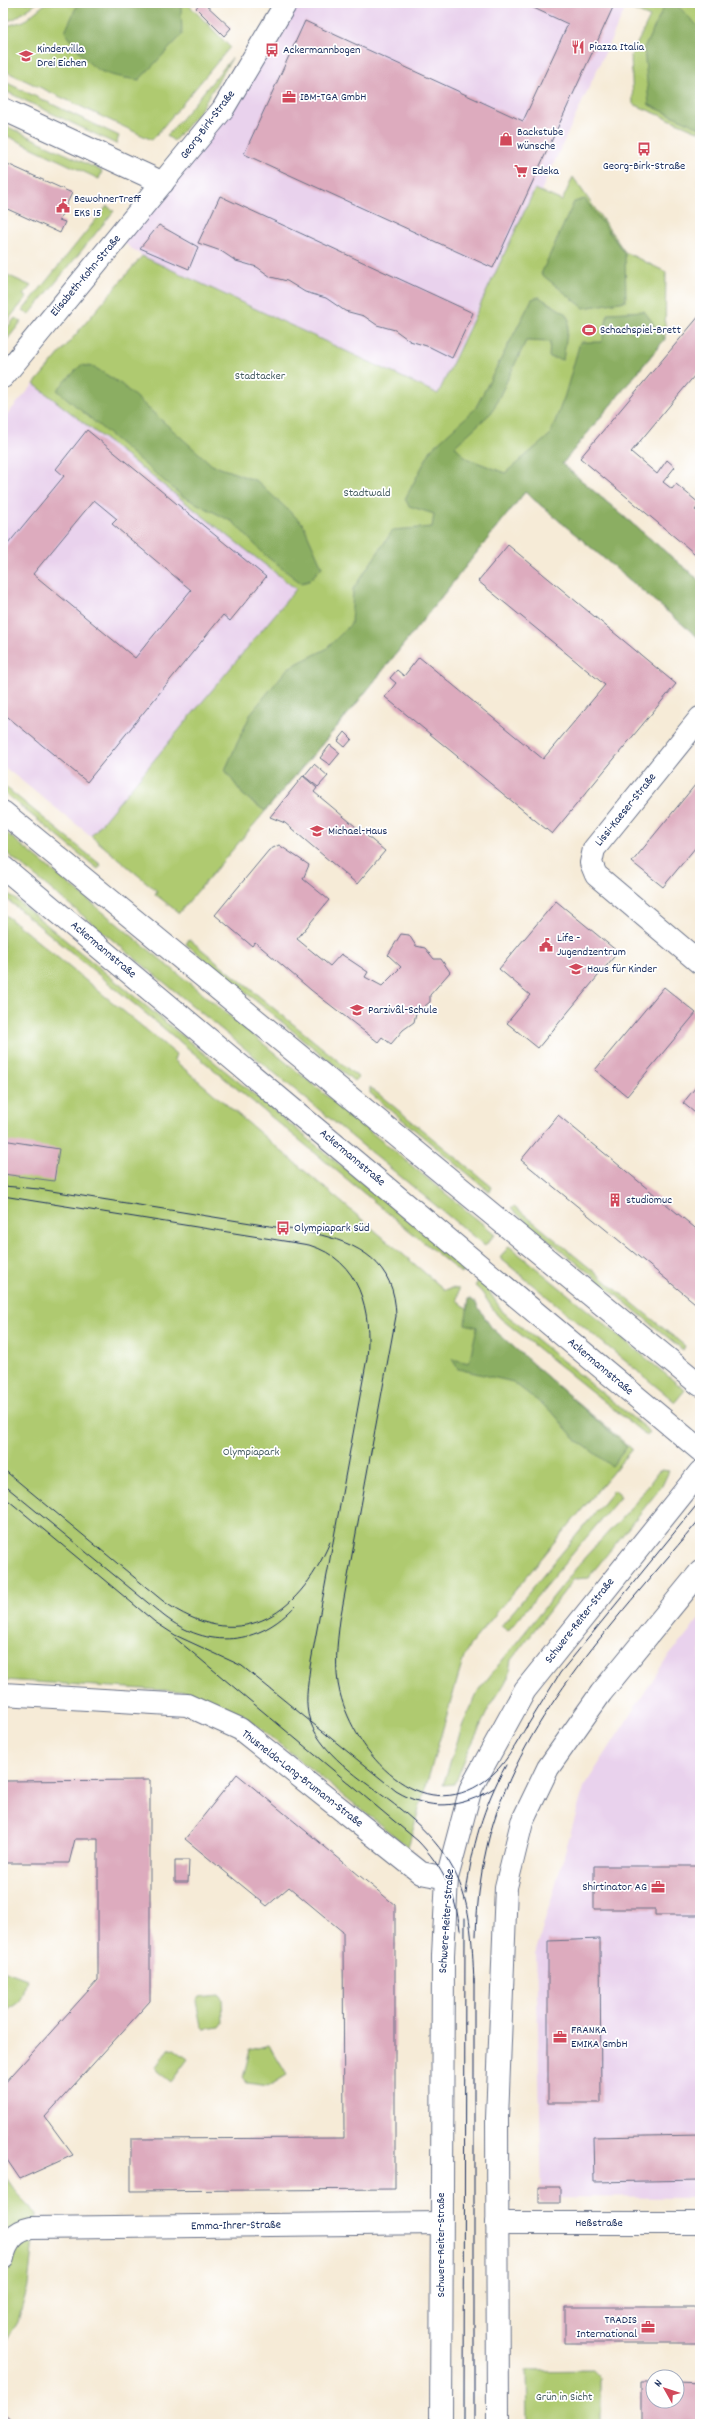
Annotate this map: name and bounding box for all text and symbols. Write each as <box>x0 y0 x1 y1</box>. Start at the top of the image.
restaurant icon: Piazza Italia <box>570 39 586 55</box>
place label: Piazza Italia <box>589 39 645 56</box>
place label: Kindervilla Drei Eichen <box>37 41 87 72</box>
bus stop icon: Ackermannbogen <box>264 42 280 58</box>
place label: Ackermannbogen <box>283 42 361 59</box>
school or university icon: Kindervilla Drei Eichen <box>18 48 34 64</box>
street label: Georg-Birk-Straße <box>176 87 240 163</box>
office icon: IBM-TGA GmbH <box>281 89 297 105</box>
place label: IBM-TGA GmbH <box>300 89 366 106</box>
place label: Backstube Wünsche <box>517 124 563 155</box>
shop icon: Backstube Wünsche <box>498 131 514 147</box>
bus stop icon: Georg-Birk-Straße <box>636 141 652 157</box>
place label: Georg-Birk-Straße <box>603 158 685 175</box>
supermarket icon: Edeka <box>513 163 529 179</box>
place label: Edeka <box>532 163 559 180</box>
place label: BewohnerTreff EKS 15 <box>74 191 141 222</box>
public building icon: BewohnerTreff EKS 15 <box>55 198 71 214</box>
street label: Elisabeth-Kohn-Straße <box>47 231 125 321</box>
sports icon: Schachspiel-Brett <box>581 322 597 338</box>
place label: Schachspiel-Brett <box>600 322 681 339</box>
park label: Stadtacker <box>235 368 286 385</box>
park label: Stadtwald <box>343 485 391 502</box>
street label: Lissi-Kaeser-Straße <box>591 770 661 850</box>
school or university icon: Michael-Haus <box>309 823 325 839</box>
place label: Michael-Haus <box>328 823 387 840</box>
street label: Ackermannstraße <box>66 917 140 983</box>
place label: Life - Jugendzentrum <box>557 930 626 961</box>
public building icon: Life - Jugendzentrum <box>538 937 554 953</box>
school or university icon: Haus für Kinder <box>568 961 584 977</box>
place label: Haus für Kinder <box>587 961 658 978</box>
school or university icon: Parzivâl-Schule <box>349 1002 365 1018</box>
place label: Parzivâl-Schule <box>368 1002 437 1019</box>
street label: Ackermannstraße <box>315 1125 389 1191</box>
building icon: studiomuc <box>607 1192 623 1208</box>
place label: studiomuc <box>626 1192 672 1209</box>
bus stop icon: Olympiapark Süd <box>275 1220 291 1236</box>
place label: Olympiapark Süd <box>294 1220 370 1237</box>
street label: Ackermannstraße <box>563 1334 637 1400</box>
park label: Olympiapark <box>223 1444 279 1461</box>
street label: Schwere-Reiter-Straße <box>541 1574 619 1668</box>
street label: Thusnelda-Lang-Brumann-Straße <box>238 1726 366 1832</box>
street label: Schwere-Reiter-Straße <box>435 1868 459 1974</box>
place label: Shirtinator AG <box>582 1879 647 1896</box>
office icon: Shirtinator AG <box>650 1879 666 1895</box>
place label: FRANKA EMIKA GmbH <box>571 2022 628 2053</box>
office icon: FRANKA EMIKA GmbH <box>552 2029 568 2045</box>
street label: Schwere-Reiter-Straße <box>433 2193 450 2297</box>
street label: Heßstraße <box>575 2215 623 2232</box>
street label: Emma-Ihrer-Straße <box>191 2217 281 2235</box>
place label: TRADIS International <box>576 2312 637 2343</box>
office icon: TRADIS International <box>640 2319 656 2335</box>
north arrow <box>645 2369 685 2409</box>
text: N <box>651 2376 667 2391</box>
park label: Grün in Sicht <box>536 2389 593 2406</box>

